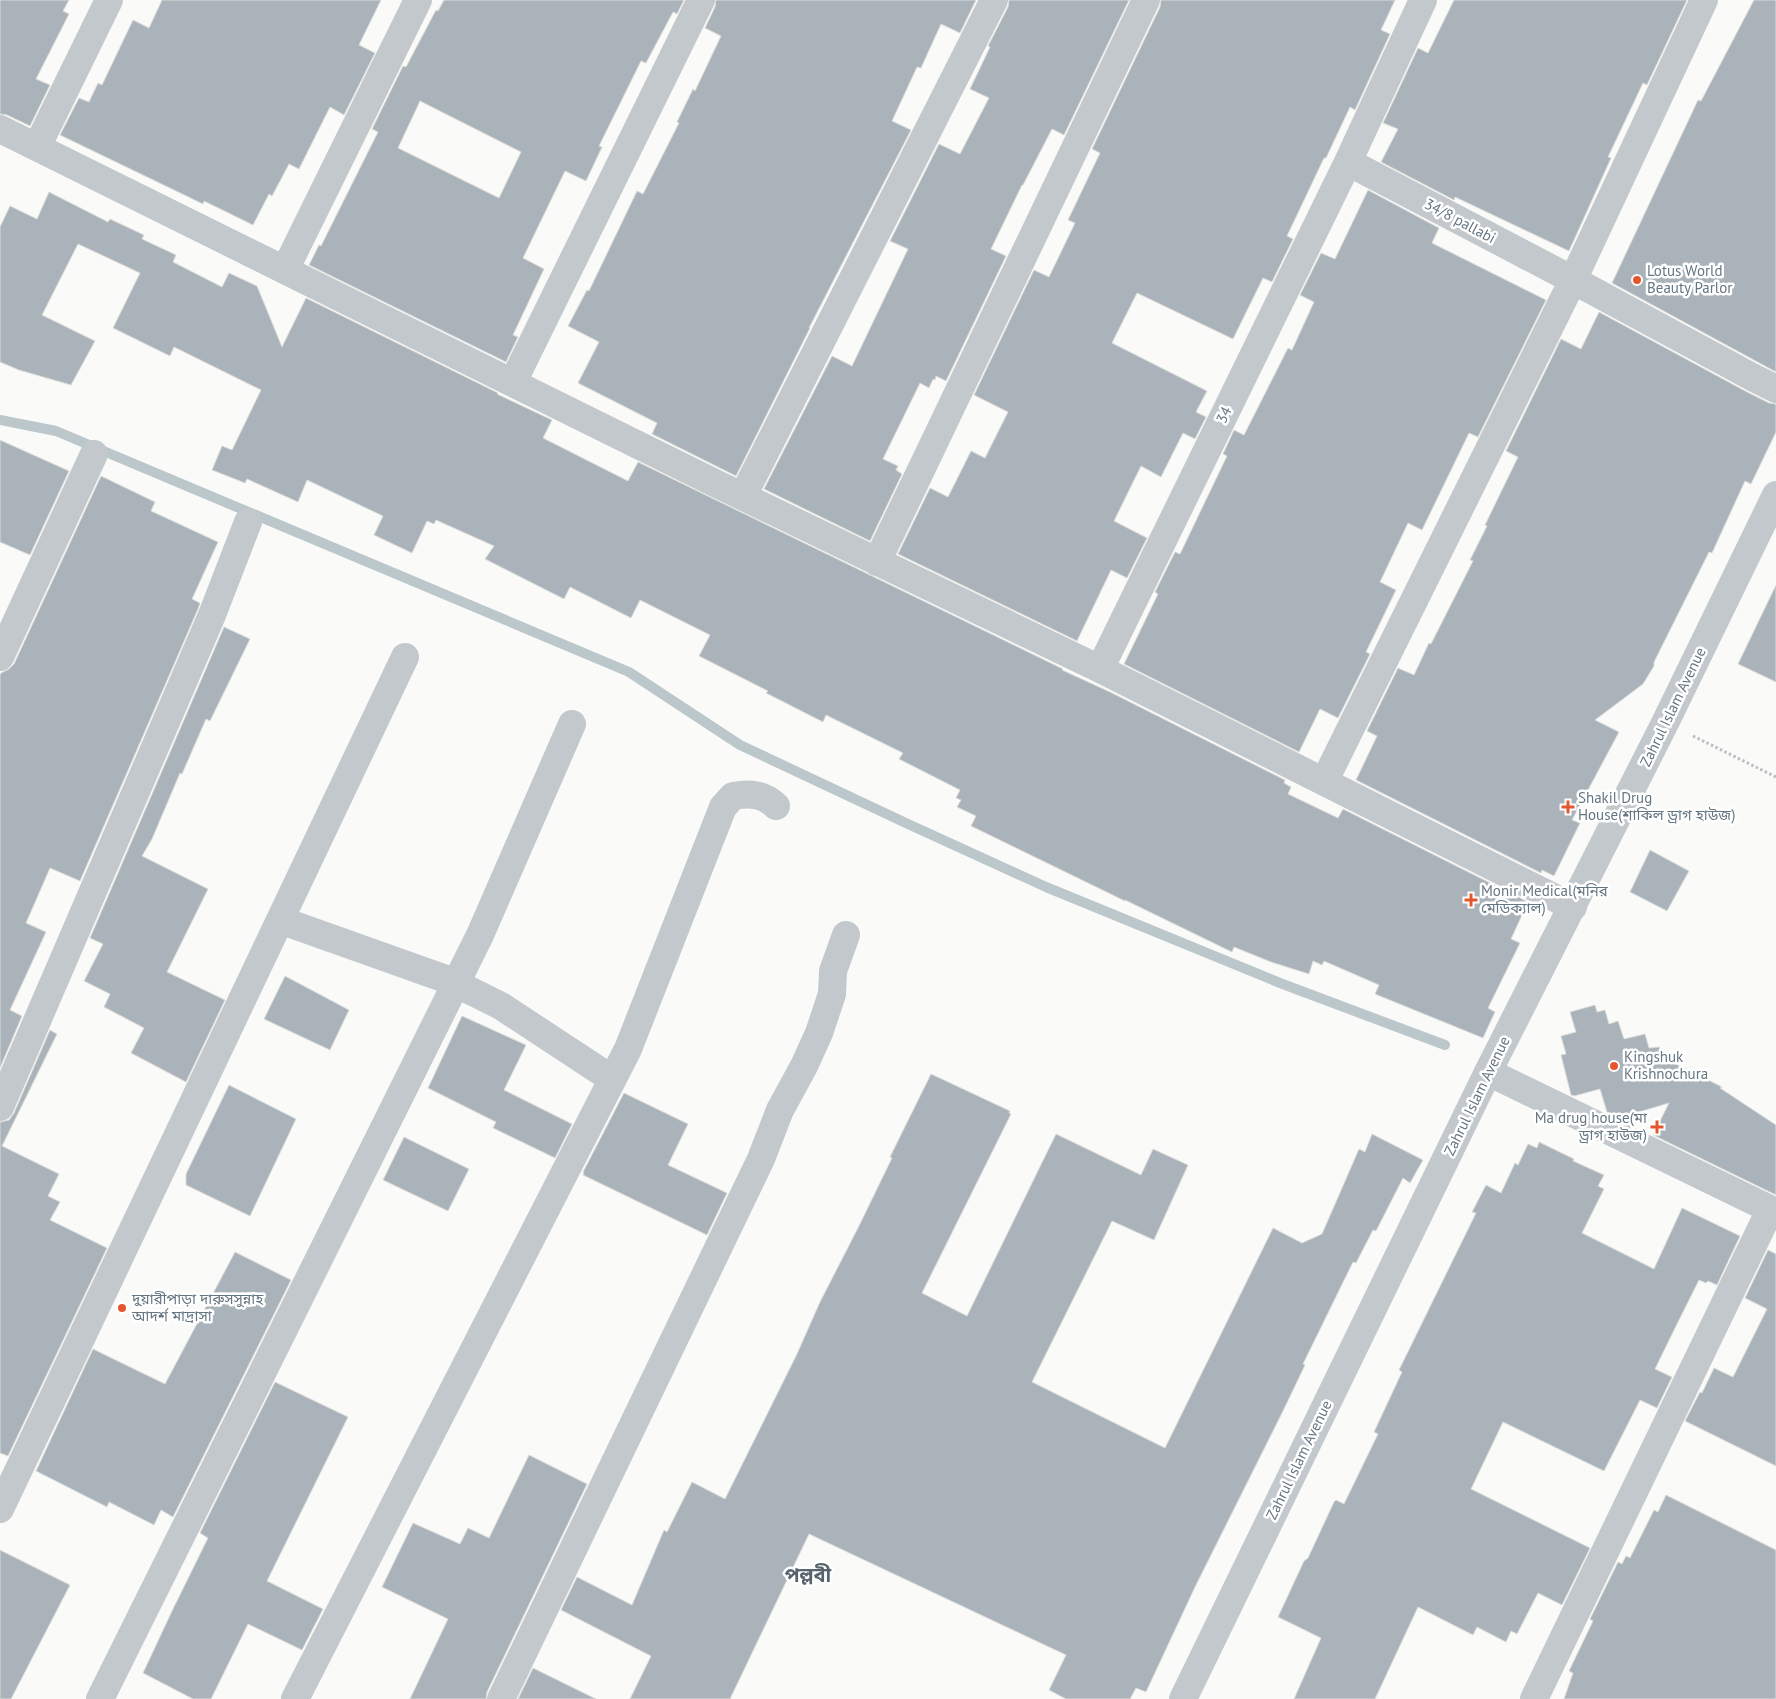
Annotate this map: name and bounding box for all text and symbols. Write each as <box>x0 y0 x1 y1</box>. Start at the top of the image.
street label: 34/8 pallabi <box>1421 194 1499 247</box>
place label: Lotus World Beauty Parlor <box>1647 261 1732 297</box>
marker: Lotus World Beauty Parlor <box>1631 274 1643 286</box>
street label: 34 <box>1211 403 1236 426</box>
street label: Zahrul Islam Avenue <box>1635 644 1710 769</box>
place label: Shakil Drug House(শাকিল ড্রাগ হাউজ) <box>1578 788 1736 824</box>
marker: Shakil Drug House(শাকিল ড্রাগ হাউজ) <box>1562 801 1574 813</box>
place label: Monir Medical(মনির মেডিক্যাল) <box>1481 881 1609 917</box>
marker: Monir Medical(মনির মেডিক্যাল) <box>1465 894 1477 906</box>
street label: Zahrul Islam Avenue <box>1439 1033 1514 1158</box>
place label: Kingshuk Krishnochura <box>1624 1047 1708 1083</box>
marker: Kingshuk Krishnochura <box>1608 1060 1620 1072</box>
place label: Ma drug house(মা ড্রাগ হাউজ) <box>1535 1108 1648 1144</box>
marker: Ma drug house(মা ড্রাগ হাউজ) <box>1651 1121 1663 1133</box>
place label: দুয়ারীপাড়া দারুসসুন্নাহ আদর্শ মাদ্রাসা <box>131 1289 264 1325</box>
marker: দুয়ারীপাড়া দারুসসুন্নাহ আদর্শ মাদ্রাসা <box>116 1302 128 1314</box>
street label: Zahrul Islam Avenue <box>1261 1397 1336 1522</box>
district label: পল্লবী <box>785 1562 832 1588</box>

